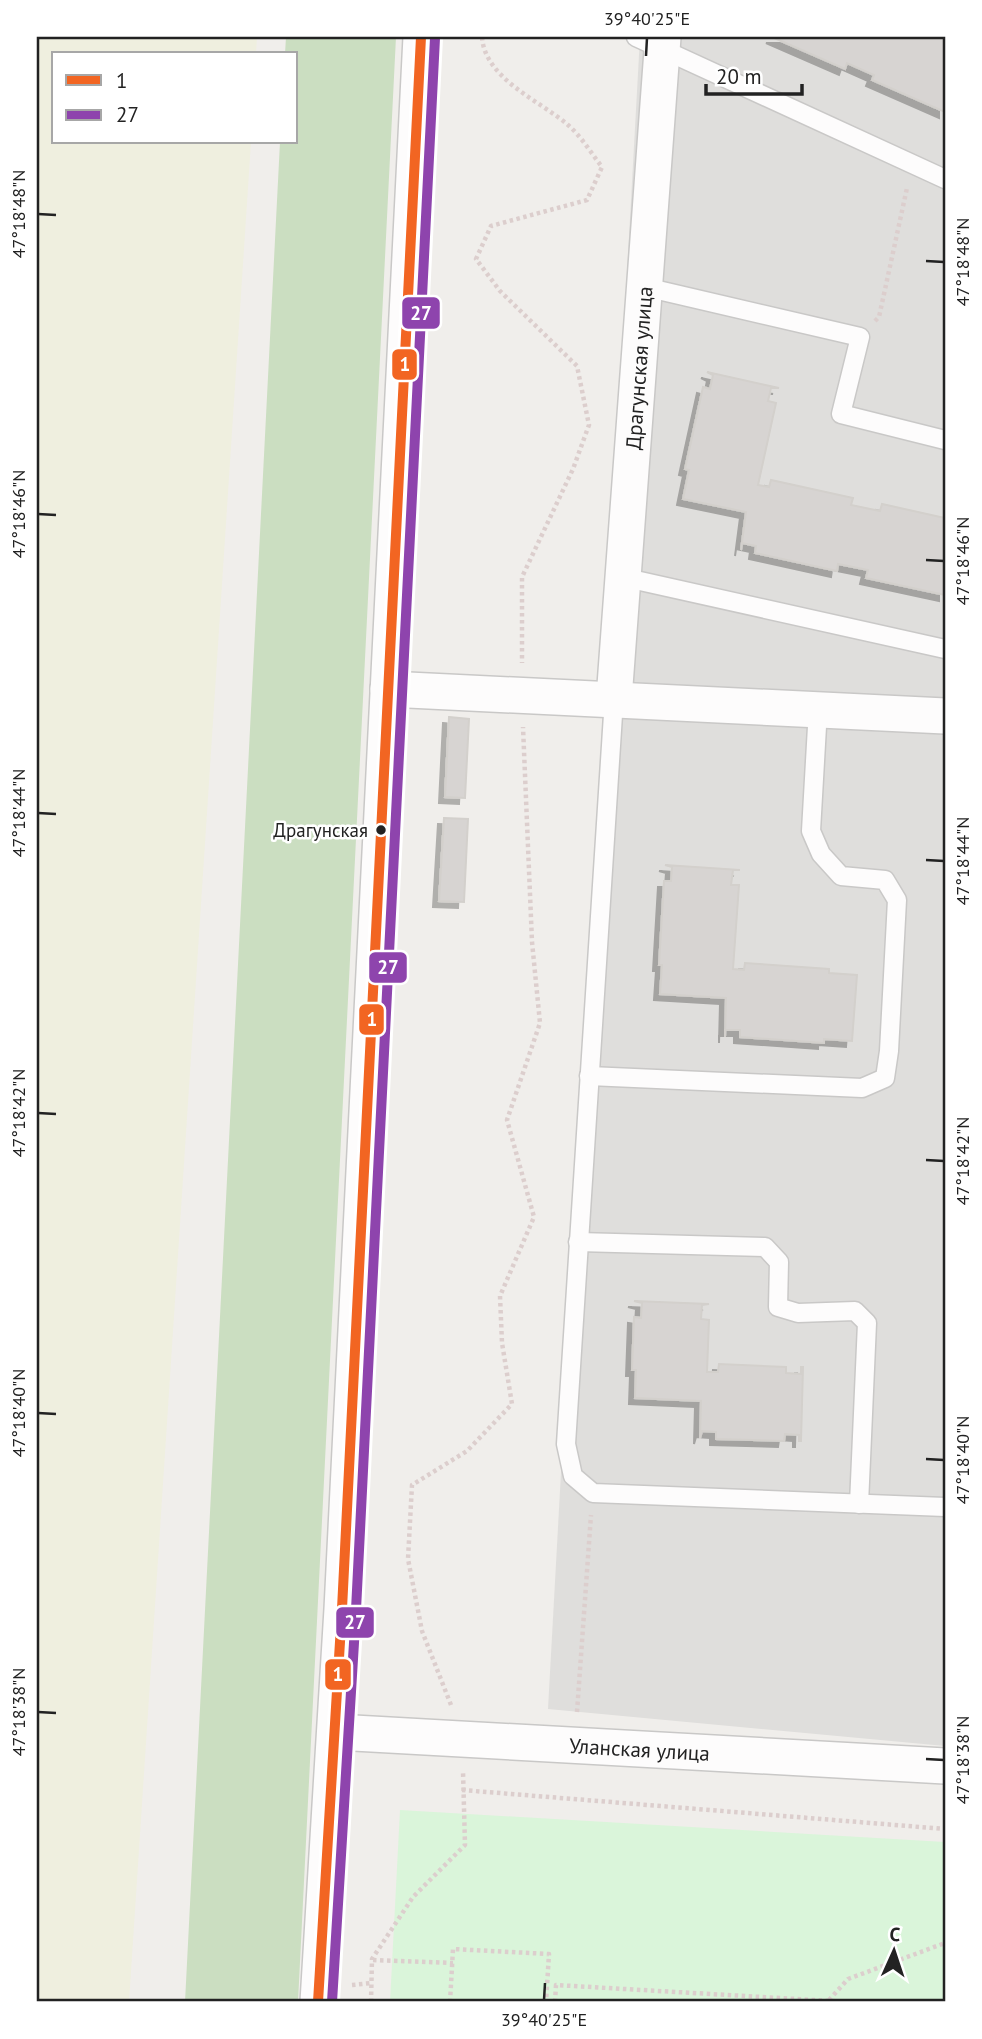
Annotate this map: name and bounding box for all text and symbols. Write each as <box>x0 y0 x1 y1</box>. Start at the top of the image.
text: 39°40'25"E <box>604 7 690 30</box>
legend <box>52 52 298 144</box>
scale bar <box>706 52 802 96</box>
text: 20 m <box>716 63 762 90</box>
text: 1 <box>116 67 127 94</box>
text: 27 <box>116 101 139 128</box>
text: 47°18'48"N <box>7 170 30 258</box>
text: 47°18'48"N <box>951 218 974 306</box>
street label: Драгунская улица <box>619 285 658 451</box>
line badge: 27 <box>401 296 441 330</box>
text: 27 <box>410 301 432 325</box>
line badge: 1 <box>391 348 418 381</box>
text: 1 <box>400 352 410 376</box>
text: 47°18'46"N <box>7 470 30 558</box>
text: 47°18'46"N <box>951 517 974 605</box>
text: 47°18'44"N <box>7 769 30 857</box>
text: 47°18'44"N <box>951 817 974 905</box>
place label: Драгунская <box>273 818 368 842</box>
marker: Драгунская <box>374 823 388 837</box>
line badge: 27 <box>368 951 408 984</box>
text: 27 <box>377 955 399 979</box>
line badge: 1 <box>358 1003 385 1036</box>
text: 1 <box>367 1007 377 1031</box>
text: 47°18'42"N <box>7 1069 30 1157</box>
text: 47°18'42"N <box>951 1117 974 1205</box>
text: 47°18'40"N <box>7 1369 30 1457</box>
text: 47°18'40"N <box>951 1416 974 1504</box>
line badge: 27 <box>335 1606 375 1639</box>
text: 27 <box>344 1610 366 1634</box>
line badge: 1 <box>324 1658 352 1691</box>
text: 1 <box>333 1662 343 1686</box>
text: 47°18'38"N <box>7 1668 30 1756</box>
text: 47°18'38"N <box>951 1716 974 1804</box>
street label: Уланская улица <box>568 1732 711 1766</box>
north arrow <box>860 1916 930 1986</box>
text: С <box>889 1922 901 1946</box>
text: 39°40'25"E <box>501 2008 587 2031</box>

